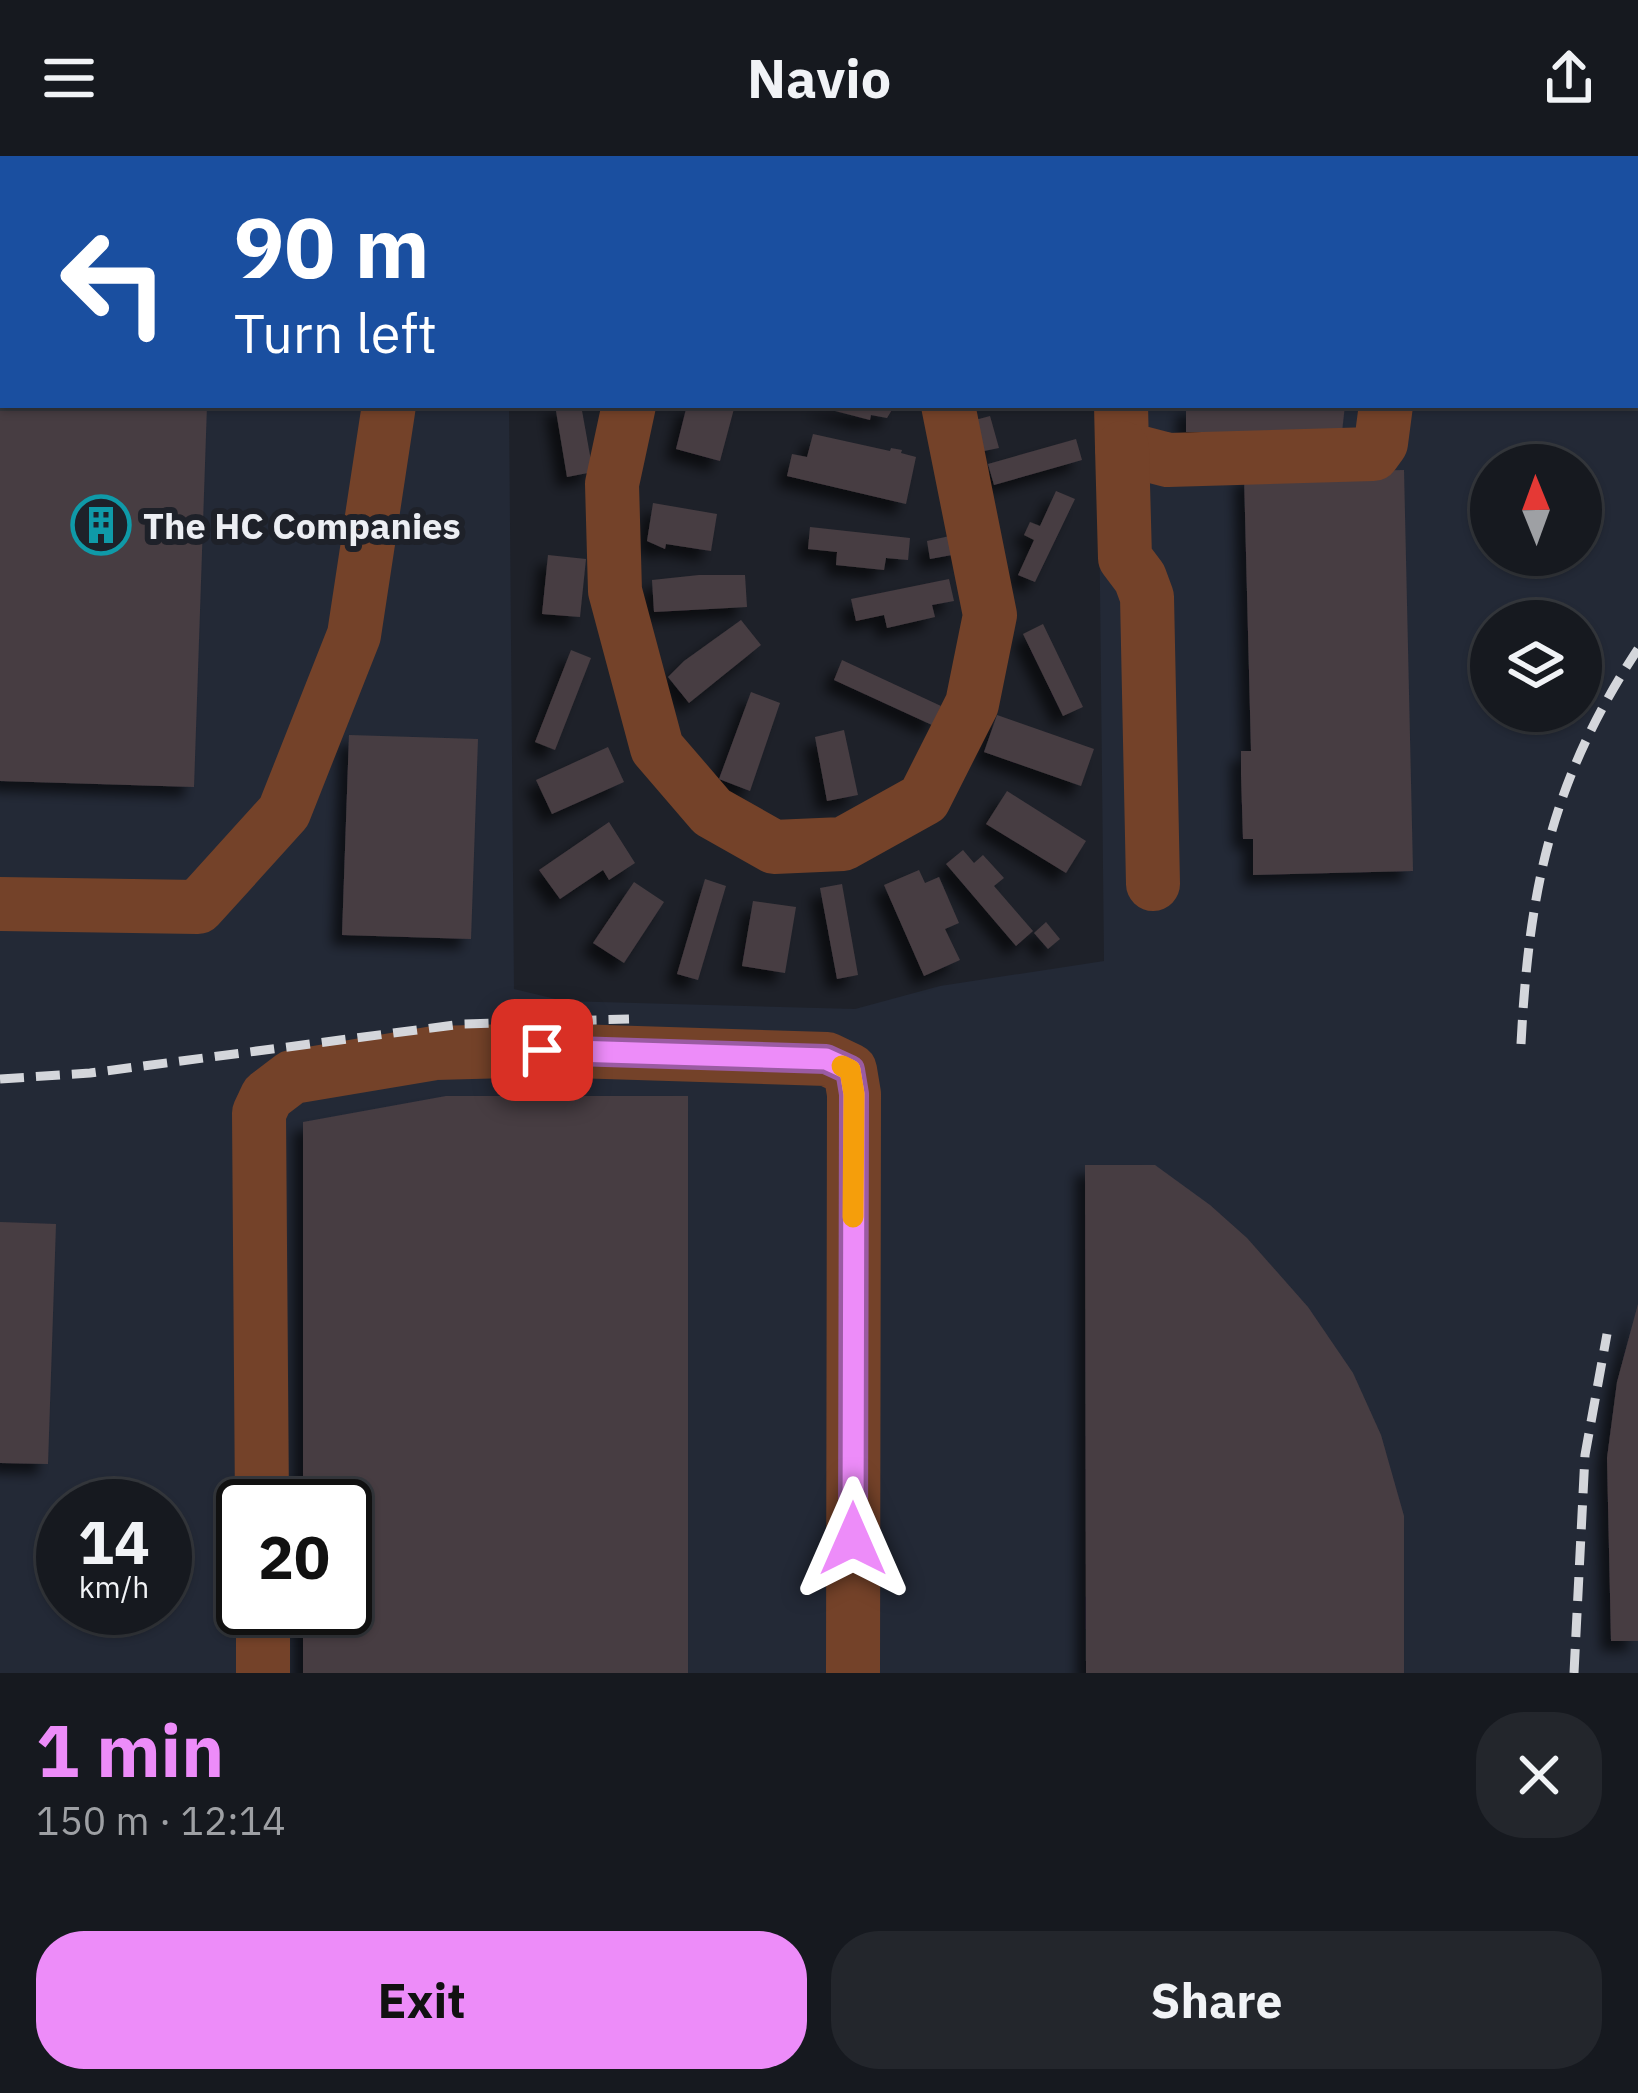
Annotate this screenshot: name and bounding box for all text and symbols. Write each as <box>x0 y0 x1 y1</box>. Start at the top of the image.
text: Navio <box>747 43 891 113</box>
icon: menu <box>36 45 102 111</box>
icon: share <box>1536 45 1602 111</box>
text: 90 m <box>234 192 430 301</box>
icon: left <box>36 204 192 360</box>
text: Turn left <box>234 298 437 368</box>
north arrow <box>1470 444 1602 576</box>
map controls <box>1470 444 1602 732</box>
building icon: The HC Companies <box>70 494 132 556</box>
place label: The HC Companies <box>143 502 461 549</box>
button: layers <box>1470 600 1602 732</box>
pin <box>491 999 593 1101</box>
icon: arrive <box>509 1017 575 1083</box>
position arrow <box>790 1476 916 1602</box>
speed limit sign: 20 <box>216 1479 372 1635</box>
text: 14 <box>78 1502 150 1581</box>
text: km/h <box>79 1567 149 1606</box>
text: 1 min <box>36 1703 224 1797</box>
button: close <box>1476 1712 1602 1838</box>
text: 150 m · 12:14 <box>36 1795 286 1846</box>
button: Exit <box>36 1931 807 2069</box>
button: Share <box>831 1931 1602 2069</box>

